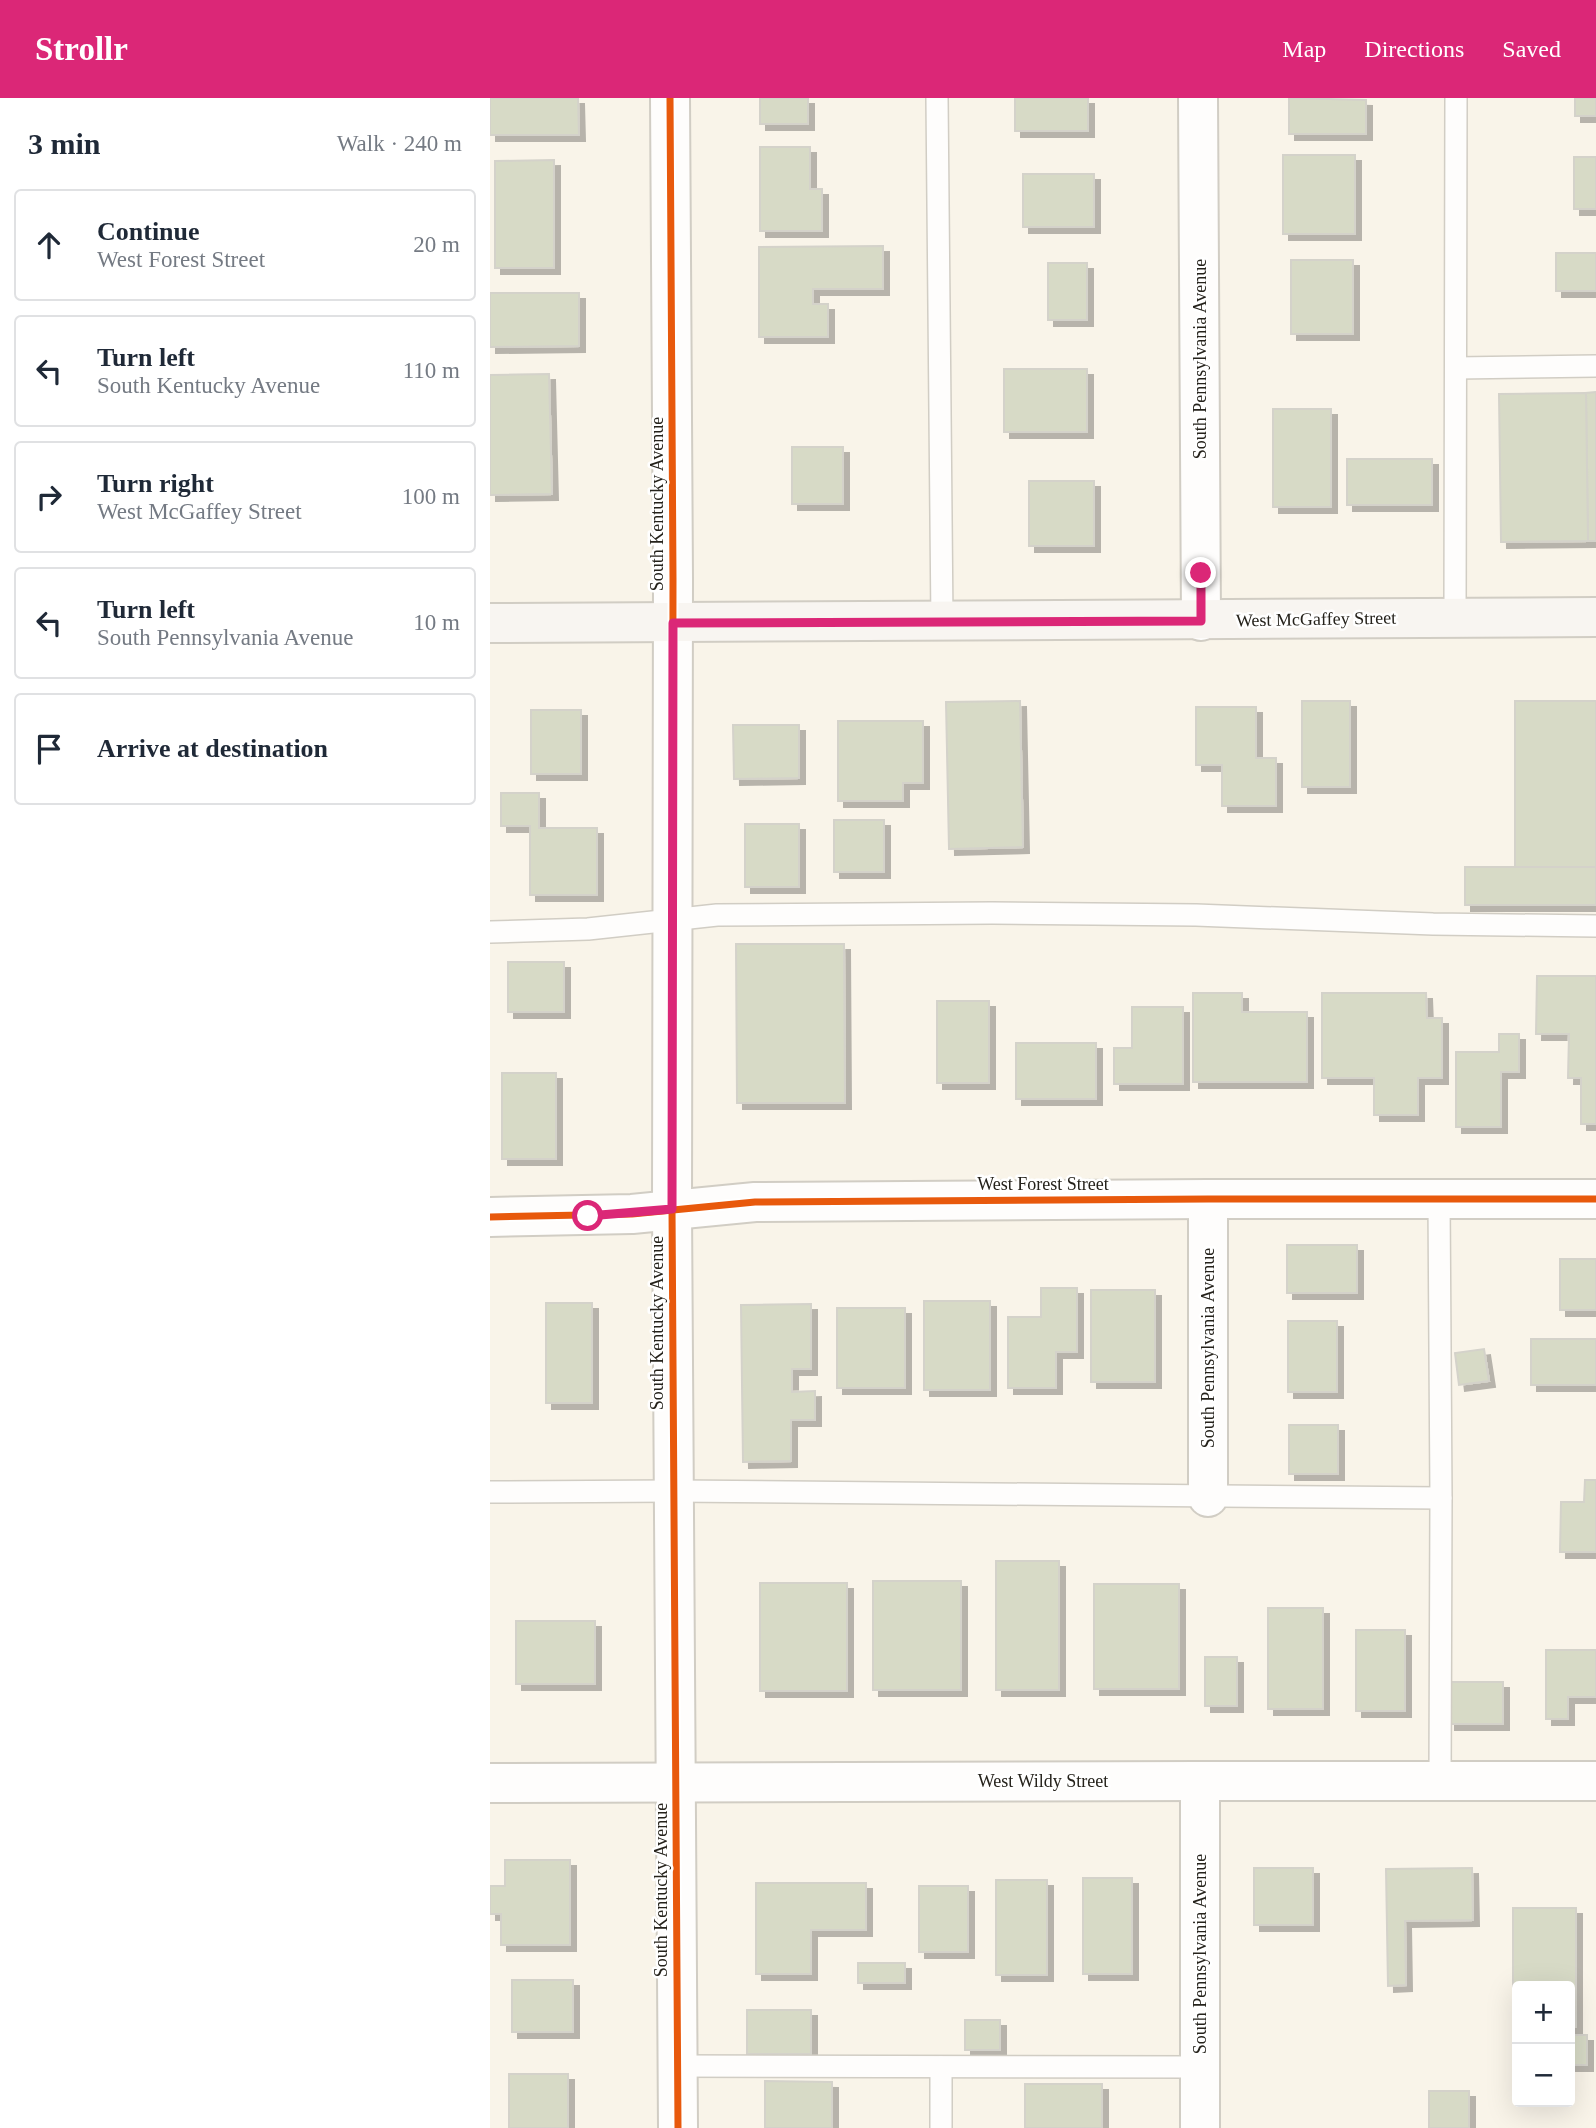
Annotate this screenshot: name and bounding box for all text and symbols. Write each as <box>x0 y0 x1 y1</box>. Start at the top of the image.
text: Strollr <box>35 31 128 67</box>
text: Map <box>1282 36 1326 62</box>
text: Directions <box>1364 36 1464 62</box>
text: Saved <box>1502 36 1561 62</box>
text: 3 min <box>28 127 101 160</box>
text: Walk · 240 m <box>337 131 462 156</box>
text: Continue <box>97 217 200 246</box>
icon: ahead <box>30 226 68 264</box>
text: 20 m <box>413 232 460 257</box>
text: West Forest Street <box>97 247 265 272</box>
street label: South Pennsylvania Avenue <box>1190 259 1210 459</box>
text: Turn left <box>97 343 195 372</box>
icon: left <box>30 352 68 390</box>
text: 110 m <box>403 358 460 383</box>
text: South Kentucky Avenue <box>97 373 320 398</box>
street label: South Kentucky Avenue <box>647 417 667 591</box>
text: Turn right <box>97 469 214 498</box>
icon: right <box>30 478 68 516</box>
text: 100 m <box>402 484 460 509</box>
text: West McGaffey Street <box>97 499 302 524</box>
route end <box>1185 557 1216 588</box>
text: Turn left <box>97 595 195 624</box>
icon: left <box>30 604 68 642</box>
street label: West McGaffey Street <box>1236 608 1396 630</box>
text: 10 m <box>413 610 460 635</box>
text: South Pennsylvania Avenue <box>97 625 353 650</box>
icon: arrive <box>30 730 68 768</box>
text: Arrive at destination <box>97 734 328 763</box>
street label: West Forest Street <box>977 1174 1109 1194</box>
route start <box>572 1200 603 1231</box>
street label: South Kentucky Avenue <box>647 1236 667 1410</box>
street label: South Pennsylvania Avenue <box>1198 1248 1218 1448</box>
street label: West Wildy Street <box>978 1771 1108 1791</box>
street label: South Kentucky Avenue <box>651 1803 671 1977</box>
street label: South Pennsylvania Avenue <box>1190 1854 1210 2054</box>
map controls <box>1512 1981 1575 2107</box>
button: + <box>1512 1981 1575 2044</box>
button: − <box>1512 2044 1575 2107</box>

